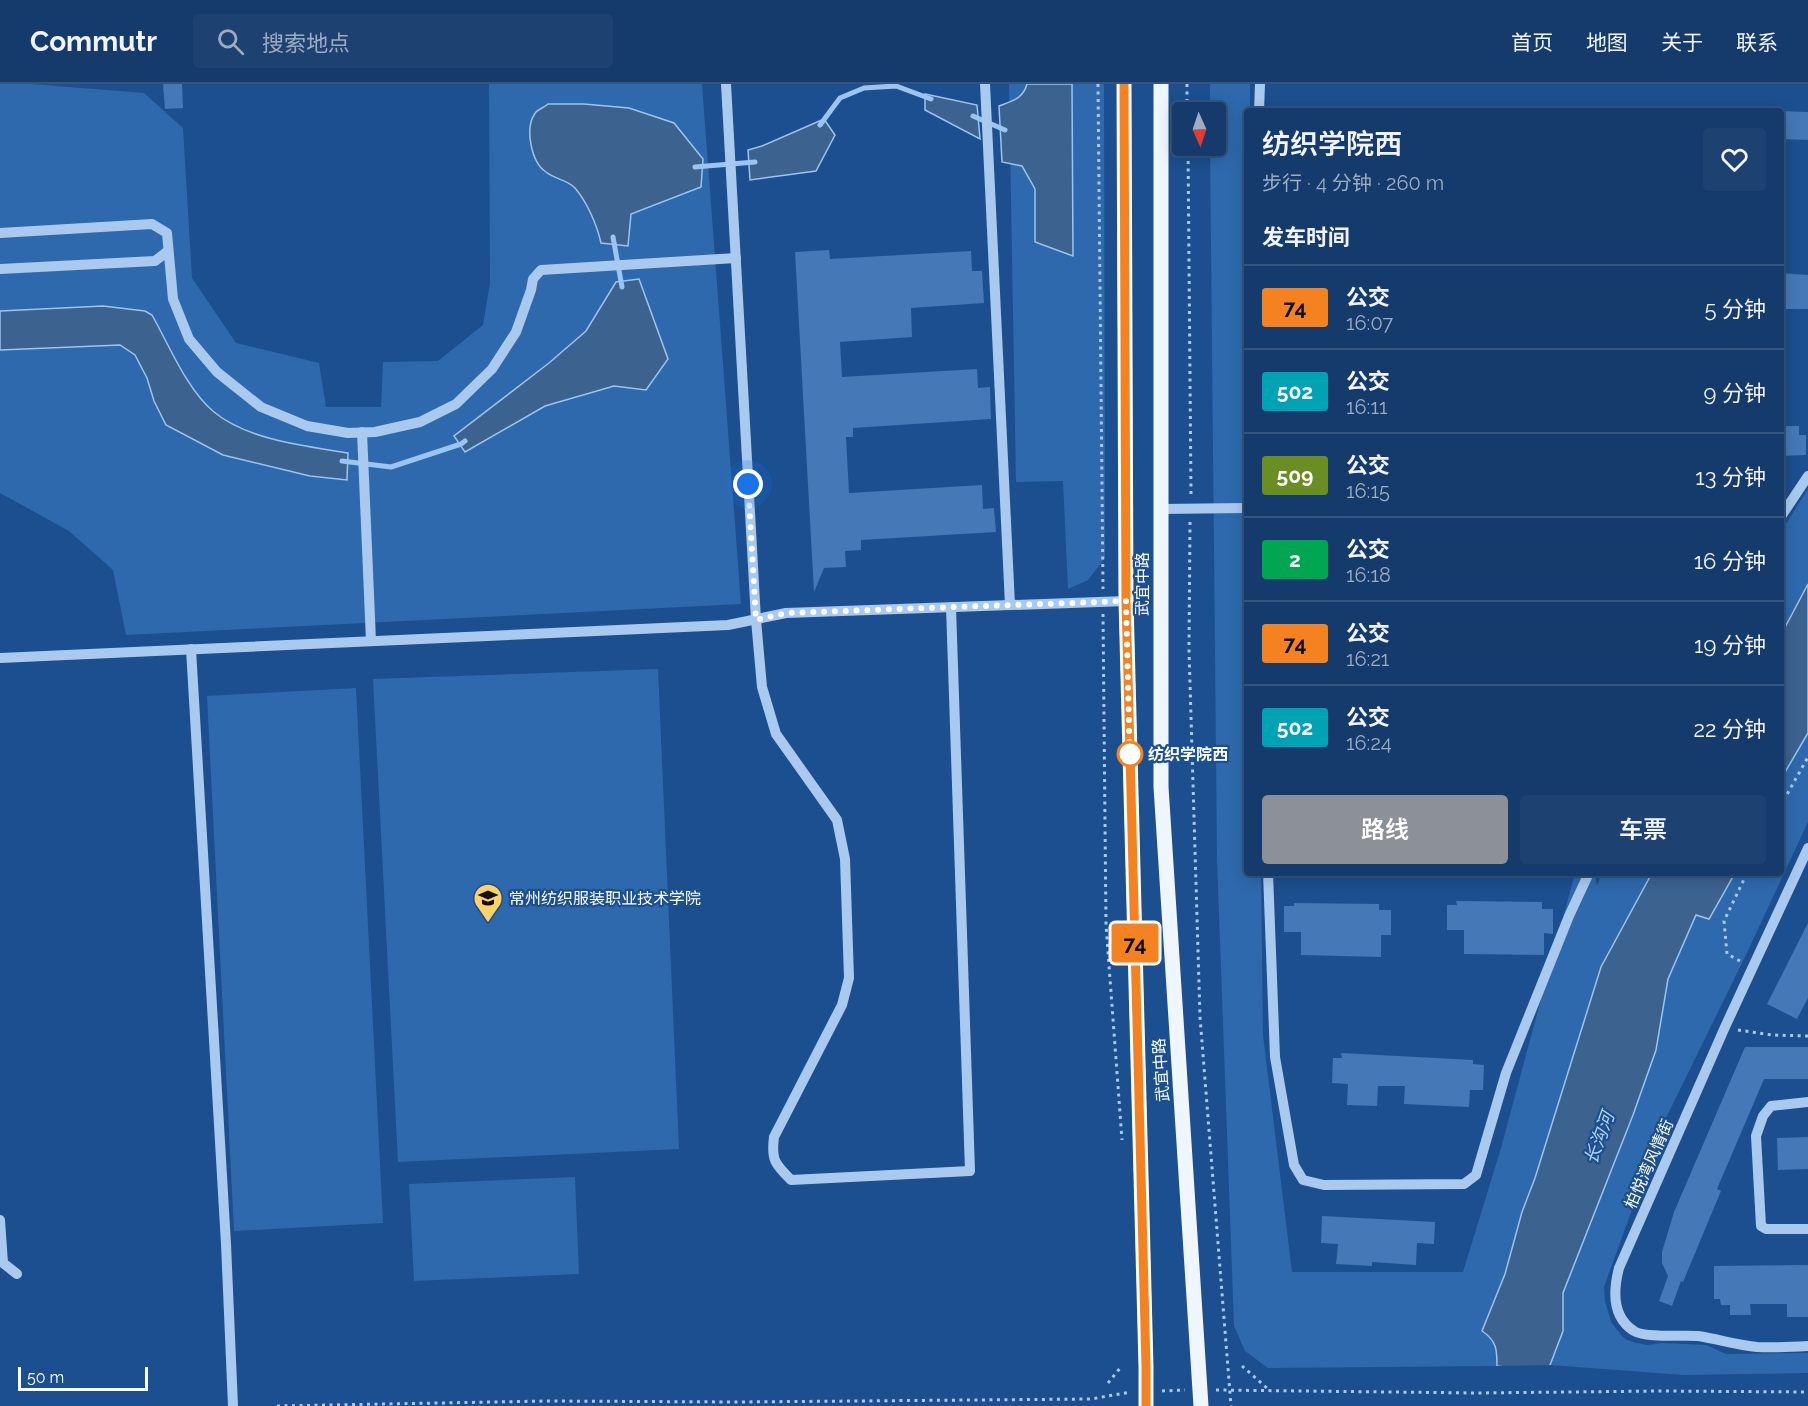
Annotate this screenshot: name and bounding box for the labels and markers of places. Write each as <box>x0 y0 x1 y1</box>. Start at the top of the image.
marker: 纺织学院西 <box>1117 741 1143 767</box>
place label: 纺织学院西 <box>1148 745 1228 764</box>
school or university icon: 常州纺织服装职业技术学院 <box>472 882 504 924</box>
place label: 常州纺织服装职业技术学院 <box>509 889 701 908</box>

